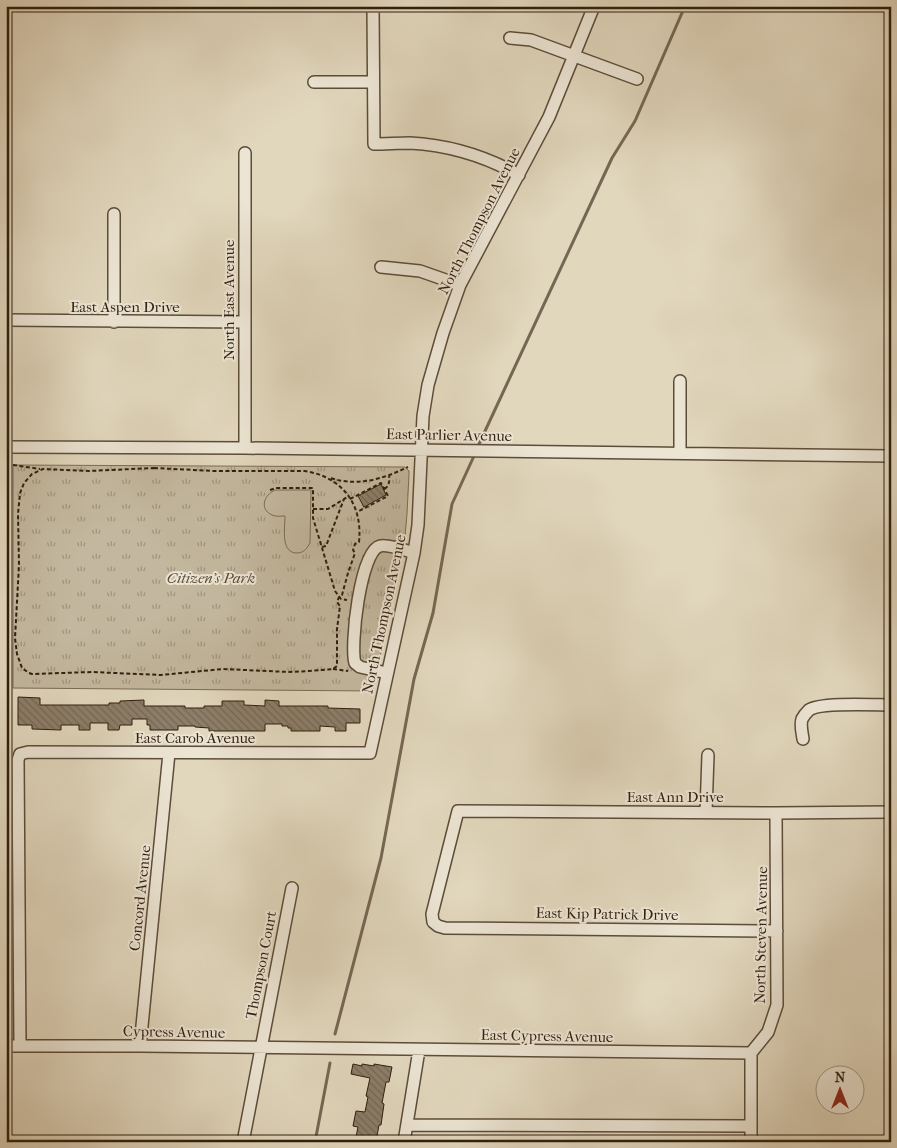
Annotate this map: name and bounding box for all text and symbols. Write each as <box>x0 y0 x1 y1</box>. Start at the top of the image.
street label: North Thompson Avenue <box>434 144 524 297</box>
street label: North East Avenue <box>220 239 238 360</box>
street label: East Aspen Drive <box>70 298 180 316</box>
street label: East Parlier Avenue <box>386 425 513 445</box>
street label: North Thompson Avenue <box>358 532 410 695</box>
park label: Citizen's Park <box>167 569 255 587</box>
street label: East Carob Avenue <box>135 729 256 747</box>
street label: East Ann Drive <box>626 788 724 806</box>
street label: Concord Avenue <box>125 844 155 952</box>
street label: North Steven Avenue <box>751 866 771 1004</box>
street label: East Kip Patrick Drive <box>535 904 679 924</box>
street label: Thompson Court <box>242 909 280 1021</box>
street label: Cypress Avenue <box>123 1022 226 1042</box>
street label: East Cypress Avenue <box>480 1026 614 1046</box>
north arrow <box>814 1066 864 1116</box>
text: N <box>835 1069 846 1086</box>

